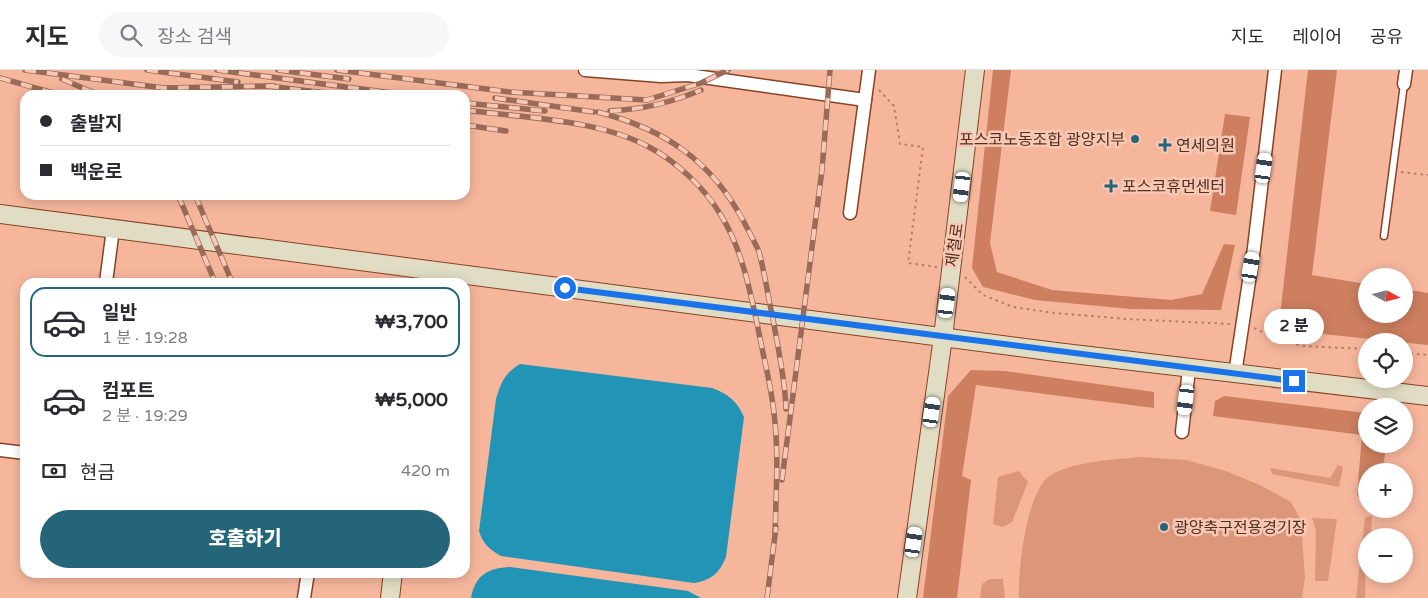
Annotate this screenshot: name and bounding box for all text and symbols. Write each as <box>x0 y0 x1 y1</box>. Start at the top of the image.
search box <box>99 12 449 57</box>
icon: search <box>117 21 145 49</box>
text: 지도 <box>25 23 69 52</box>
text: 장소 검색 <box>157 26 232 48</box>
text: 지도 <box>1231 26 1264 48</box>
text: 레이어 <box>1292 26 1342 48</box>
text: 공유 <box>1370 26 1403 48</box>
text: 출발지 <box>70 113 122 135</box>
place label: 포스코노동조합 광양지부 <box>959 130 1125 150</box>
marker: 포스코노동조합 광양지부 <box>1129 133 1141 145</box>
place label: 연세의원 <box>1176 136 1235 156</box>
marker: 연세의원 <box>1158 138 1172 152</box>
car <box>1254 152 1273 184</box>
text: 백운로 <box>70 161 122 183</box>
car <box>952 171 971 203</box>
place label: 포스코휴먼센터 <box>1122 177 1225 197</box>
marker: 포스코휴먼센터 <box>1104 179 1118 193</box>
street label: 제철로 <box>942 222 968 268</box>
car <box>1241 251 1260 283</box>
north arrow <box>1358 268 1412 322</box>
map controls <box>1358 268 1413 583</box>
route start <box>554 277 576 299</box>
car <box>937 287 956 319</box>
icon: car <box>42 300 87 345</box>
text: 일반 <box>102 302 137 324</box>
callout: 2 분 <box>1264 308 1324 344</box>
text: ₩3,700 <box>375 311 448 333</box>
text: 2 분 <box>1280 316 1308 336</box>
text: 1 분 · 19:28 <box>102 328 188 348</box>
button: locate <box>1358 333 1413 388</box>
route end <box>1283 370 1305 392</box>
icon: car <box>42 378 87 423</box>
text: 컴포트 <box>102 380 154 402</box>
car <box>1176 384 1195 416</box>
text: ₩5,000 <box>375 389 448 411</box>
car <box>922 396 941 428</box>
button: layers <box>1358 398 1413 453</box>
text: 2 분 · 19:29 <box>102 406 188 426</box>
icon: cash <box>40 457 68 485</box>
text: 420 m <box>401 461 450 481</box>
text: 현금 <box>80 462 115 484</box>
button: + <box>1358 463 1413 518</box>
button: 호출하기 <box>40 510 450 568</box>
place label: 광양축구전용경기장 <box>1174 518 1307 538</box>
marker: 광양축구전용경기장 <box>1158 521 1170 533</box>
car <box>904 526 923 558</box>
button: − <box>1358 528 1413 583</box>

